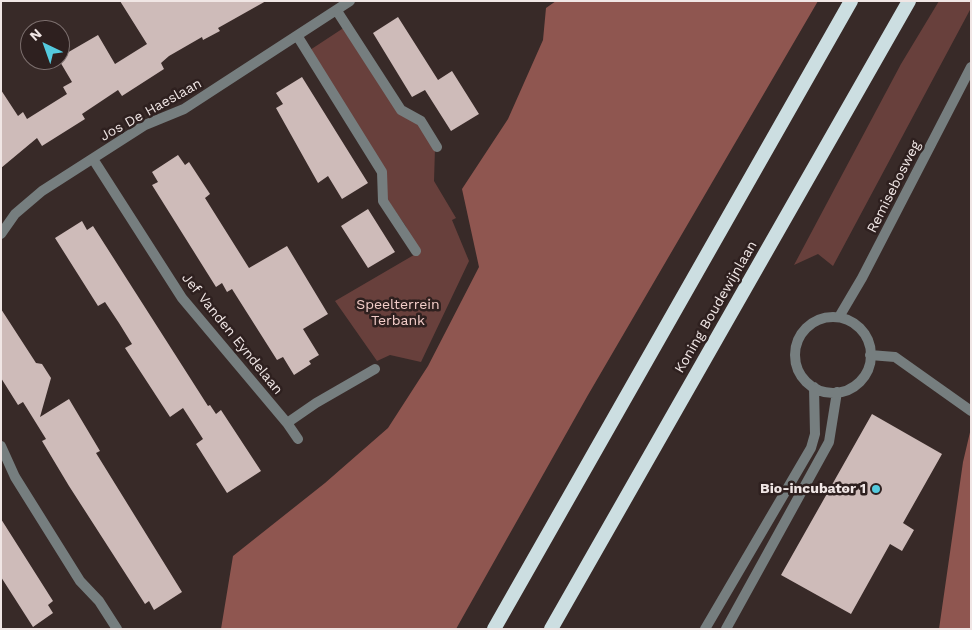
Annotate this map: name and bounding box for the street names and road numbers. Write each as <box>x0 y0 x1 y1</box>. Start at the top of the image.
street label: Jos De Haeslaan <box>97 75 205 145</box>
street label: Remisebosweg <box>864 138 924 236</box>
street label: Koning Boudewijnlaan <box>671 238 761 376</box>
street label: Jef Vanden Eyndelaan <box>178 270 286 398</box>

